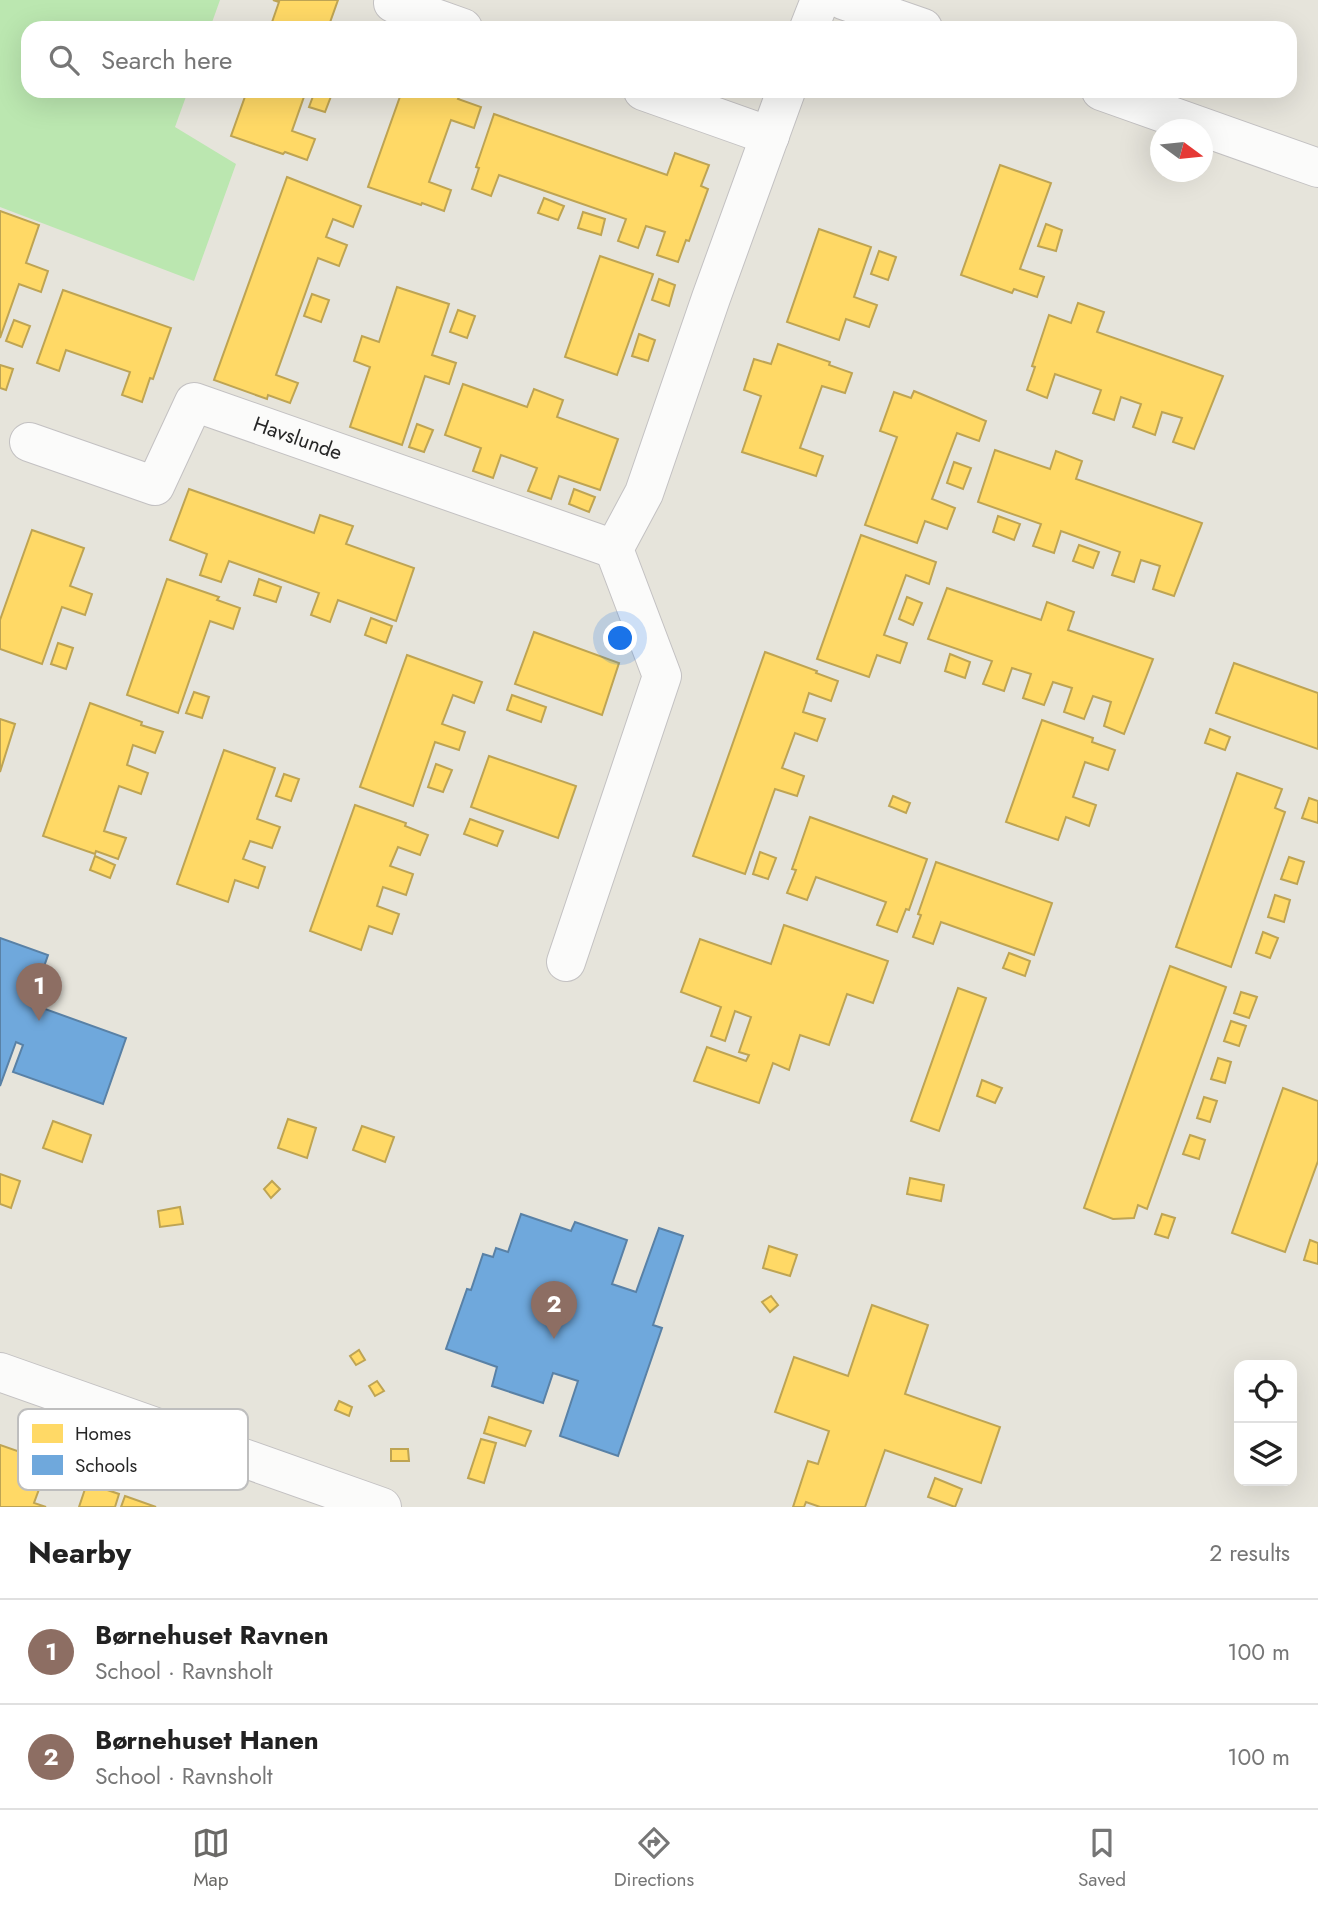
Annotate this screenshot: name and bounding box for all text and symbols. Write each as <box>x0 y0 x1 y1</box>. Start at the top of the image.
search box <box>21 21 1297 98</box>
icon: search <box>45 41 83 79</box>
text: Search here <box>101 41 233 79</box>
north arrow <box>1150 119 1213 182</box>
street label: Havslunde <box>249 409 347 468</box>
your location <box>603 621 637 655</box>
pin: 1 <box>16 963 62 1021</box>
pin: 2 <box>531 1281 577 1339</box>
map controls <box>1234 1360 1297 1486</box>
button: locate <box>1234 1360 1297 1423</box>
legend <box>18 1409 248 1490</box>
text: Homes <box>75 1420 132 1447</box>
button: layers <box>1234 1423 1297 1486</box>
text: Schools <box>75 1452 138 1479</box>
text: Nearby <box>28 1531 131 1574</box>
text: 2 results <box>1209 1536 1290 1570</box>
text: Børnehuset Ravnen <box>95 1616 329 1654</box>
text: 1 <box>45 1635 57 1669</box>
text: 100 m <box>1227 1635 1290 1669</box>
text: School · Ravnsholt <box>95 1654 273 1688</box>
text: Børnehuset Hanen <box>95 1721 319 1759</box>
text: 2 <box>43 1740 59 1774</box>
text: 100 m <box>1227 1740 1290 1774</box>
text: School · Ravnsholt <box>95 1759 273 1793</box>
tab: Map <box>192 1824 230 1893</box>
tab: Directions <box>614 1824 694 1893</box>
tab: Saved <box>1078 1824 1126 1893</box>

